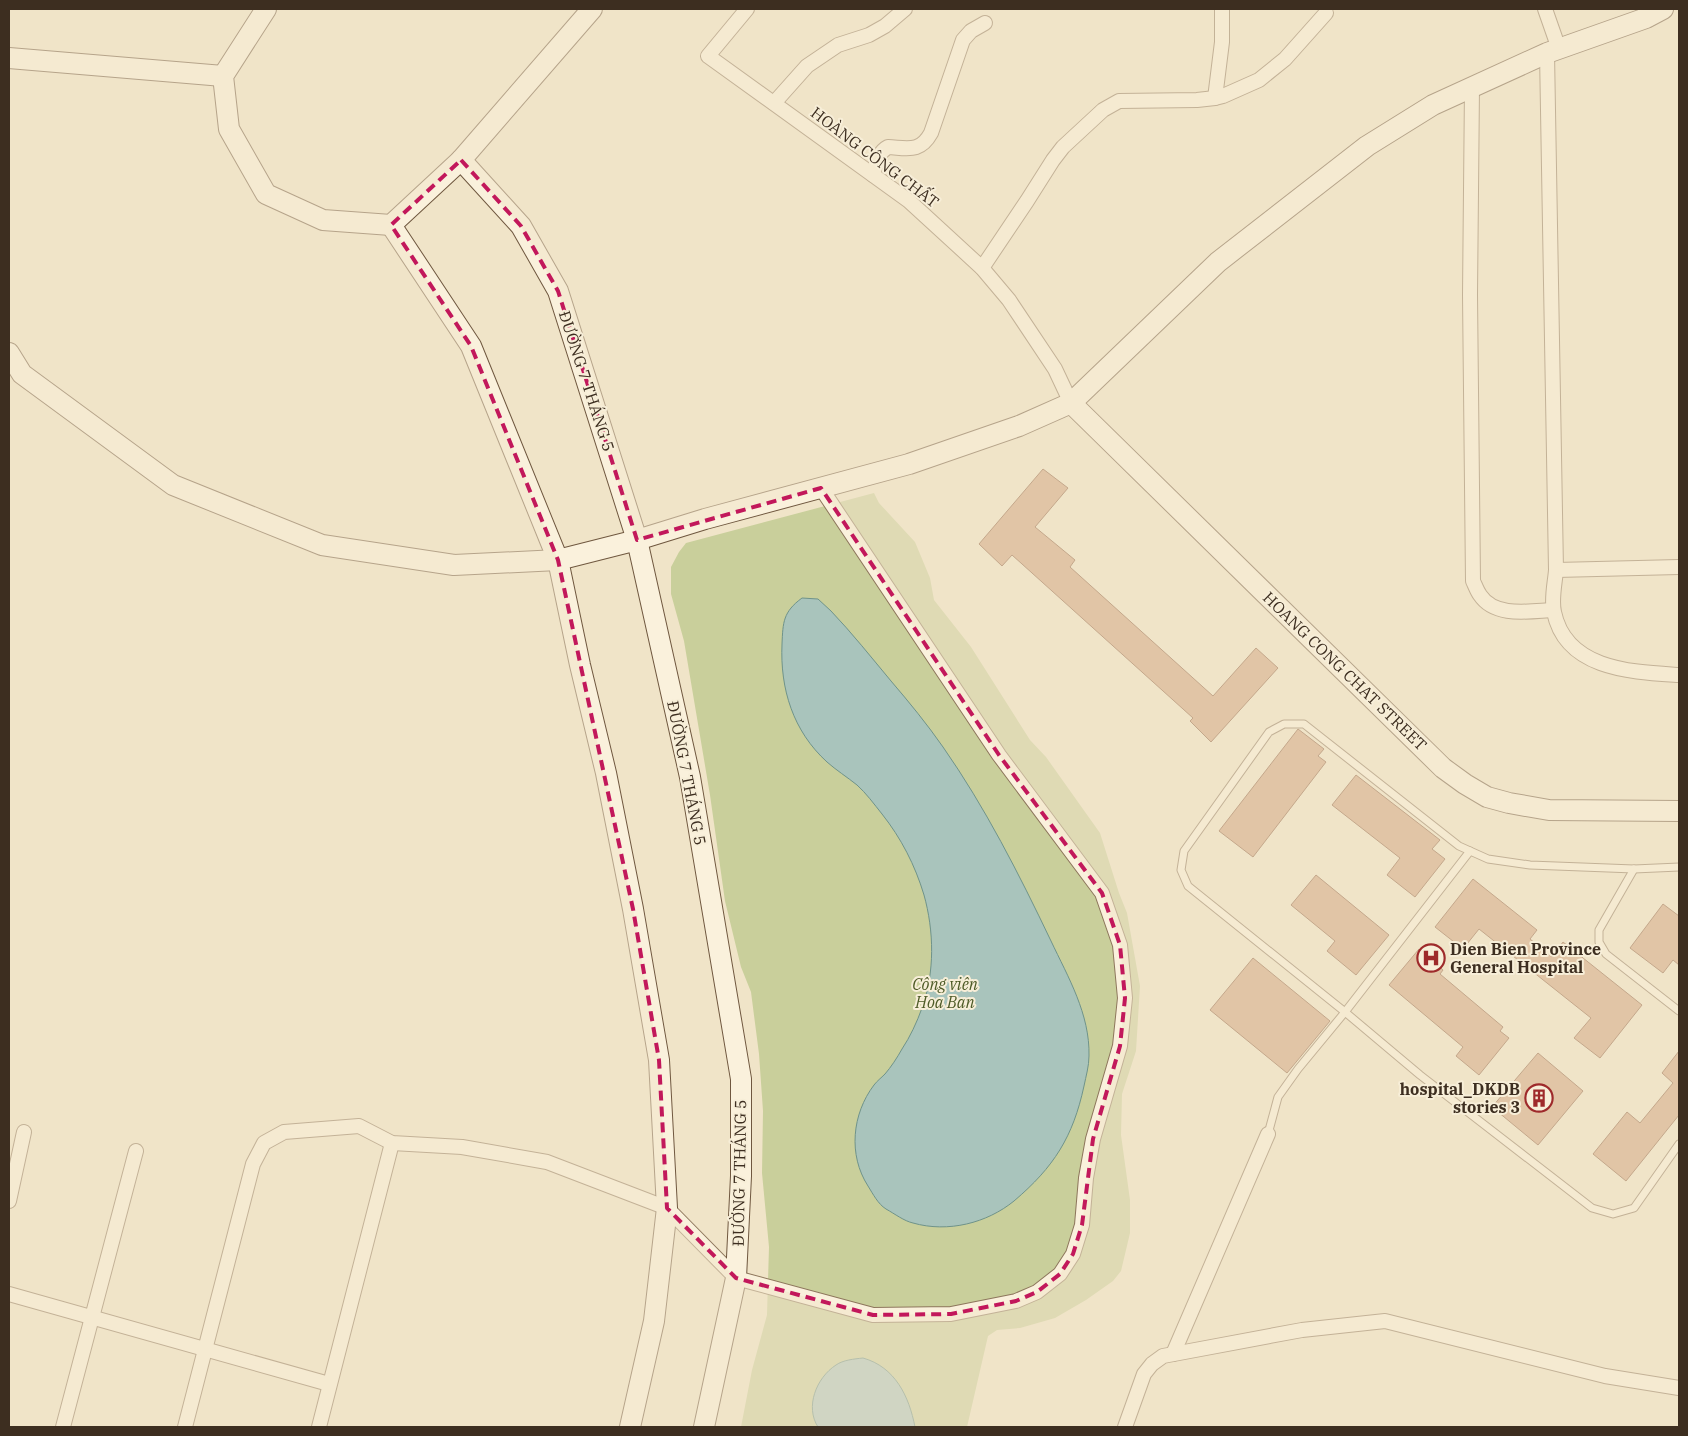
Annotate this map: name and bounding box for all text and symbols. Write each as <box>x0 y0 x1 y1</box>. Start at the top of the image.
street label: HOÀNG CÔNG CHẤT <box>807 101 944 212</box>
street label: ĐƯỜNG 7 THÁNG 5 <box>555 308 620 454</box>
street label: HOANG CONG CHAT STREET <box>1259 587 1431 755</box>
street label: ĐƯỜNG 7 THÁNG 5 <box>663 699 712 847</box>
place label: Dien Bien Province General Hospital <box>1450 939 1601 977</box>
hospital icon: Dien Bien Province General Hospital <box>1416 943 1446 973</box>
park label: Công viên Hoa Ban <box>912 974 978 1012</box>
place label: hospital_DKDB stories 3 <box>1400 1079 1520 1117</box>
building icon: hospital_DKDB stories 3 <box>1524 1083 1554 1113</box>
street label: ĐƯỜNG 7 THÁNG 5 <box>727 1099 750 1247</box>

